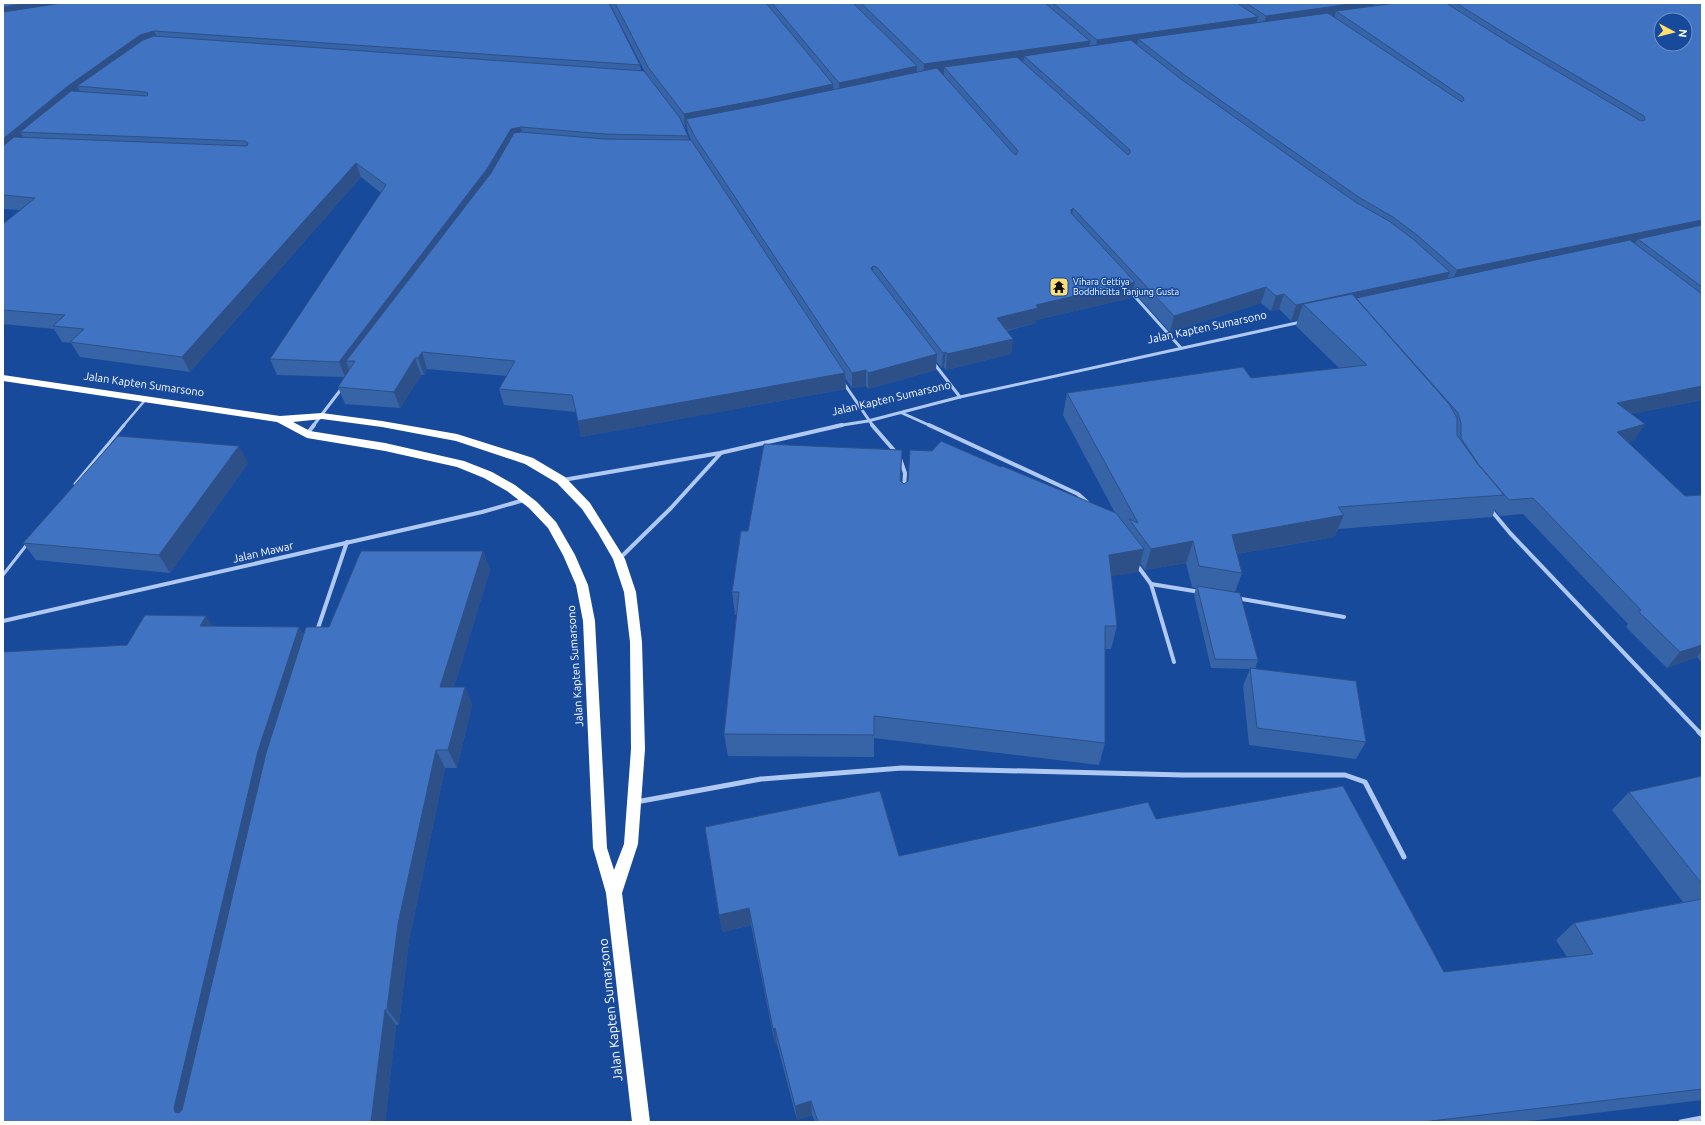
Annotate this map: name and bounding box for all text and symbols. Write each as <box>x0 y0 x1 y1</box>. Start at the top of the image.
north arrow <box>1653 12 1693 52</box>
text: N <box>1676 28 1689 38</box>
temple icon: Vihara Cettiya Boddhicitta Tanjung Gusta <box>1048 276 1070 298</box>
place label: Vihara Cettiya Boddhicitta Tanjung Gusta <box>1073 277 1179 297</box>
street label: Jalan Kapten Sumarsono <box>1146 308 1268 346</box>
street label: Jalan Kapten Sumarsono <box>83 370 205 398</box>
street label: Jalan Kapten Sumarsono <box>830 378 952 418</box>
street label: Jalan Mawar <box>231 539 295 565</box>
street label: Jalan Kapten Sumarsono <box>565 605 585 727</box>
street label: Jalan Kapten Sumarsono <box>596 938 624 1082</box>

